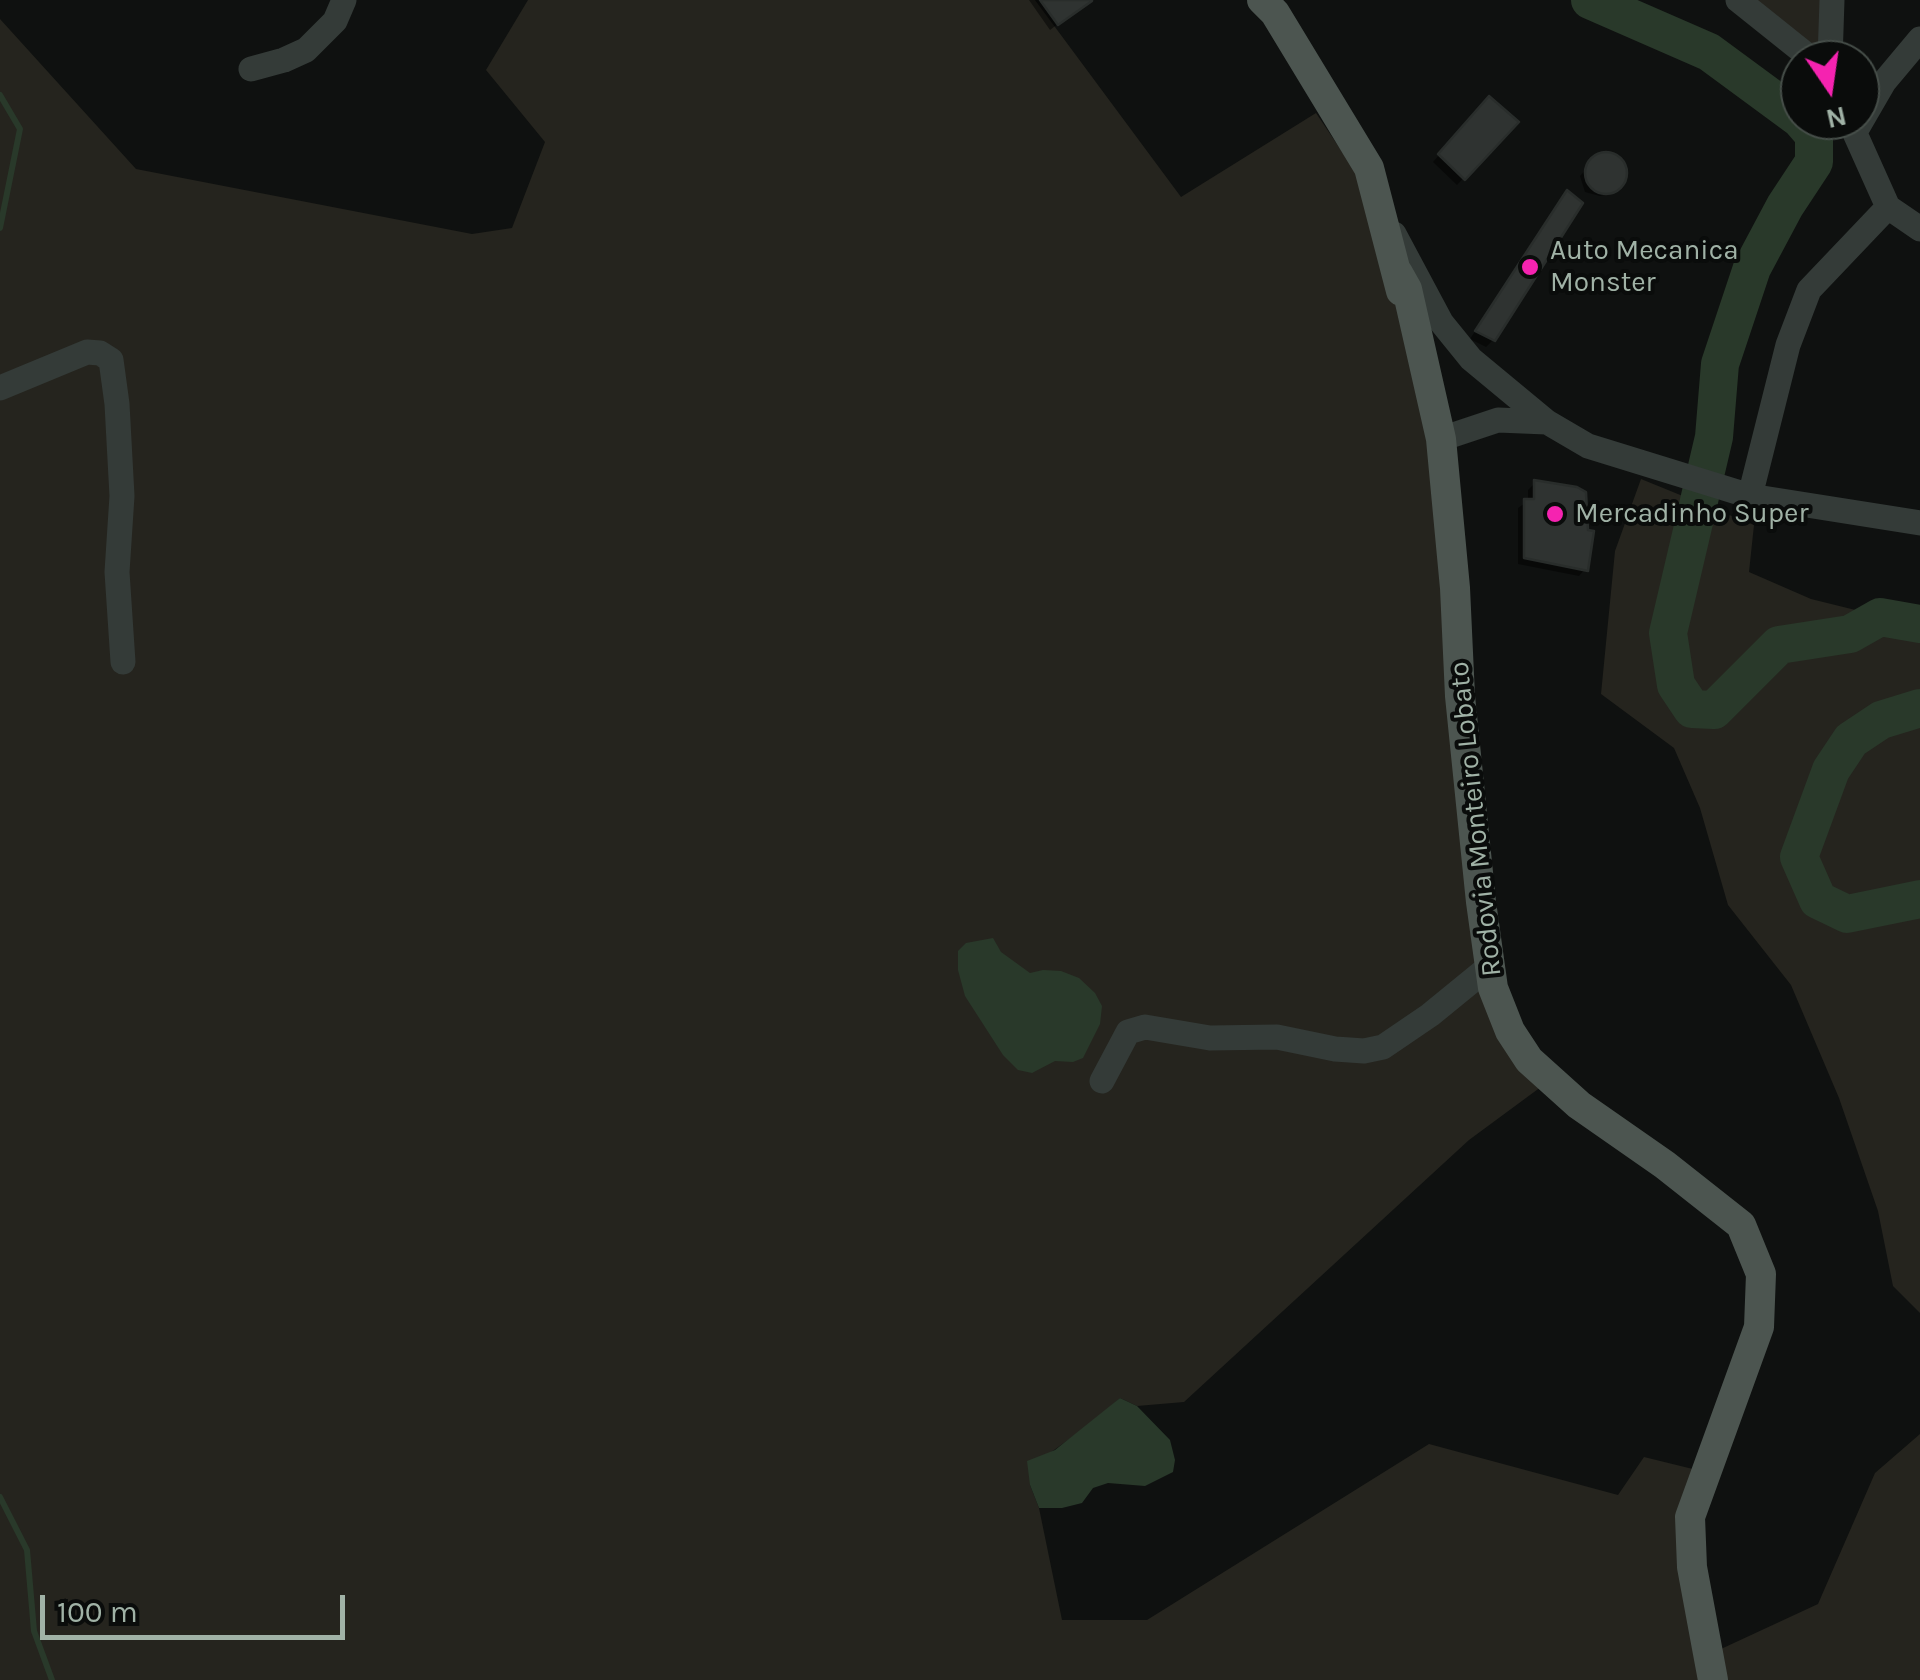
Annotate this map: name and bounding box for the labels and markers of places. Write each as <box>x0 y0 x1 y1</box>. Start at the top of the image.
place label: Auto Mecanica Monster <box>1550 234 1739 300</box>
marker: Auto Mecanica Monster <box>1519 256 1541 278</box>
place label: Mercadinho Super <box>1575 497 1809 531</box>
marker: Mercadinho Super <box>1544 503 1566 525</box>

